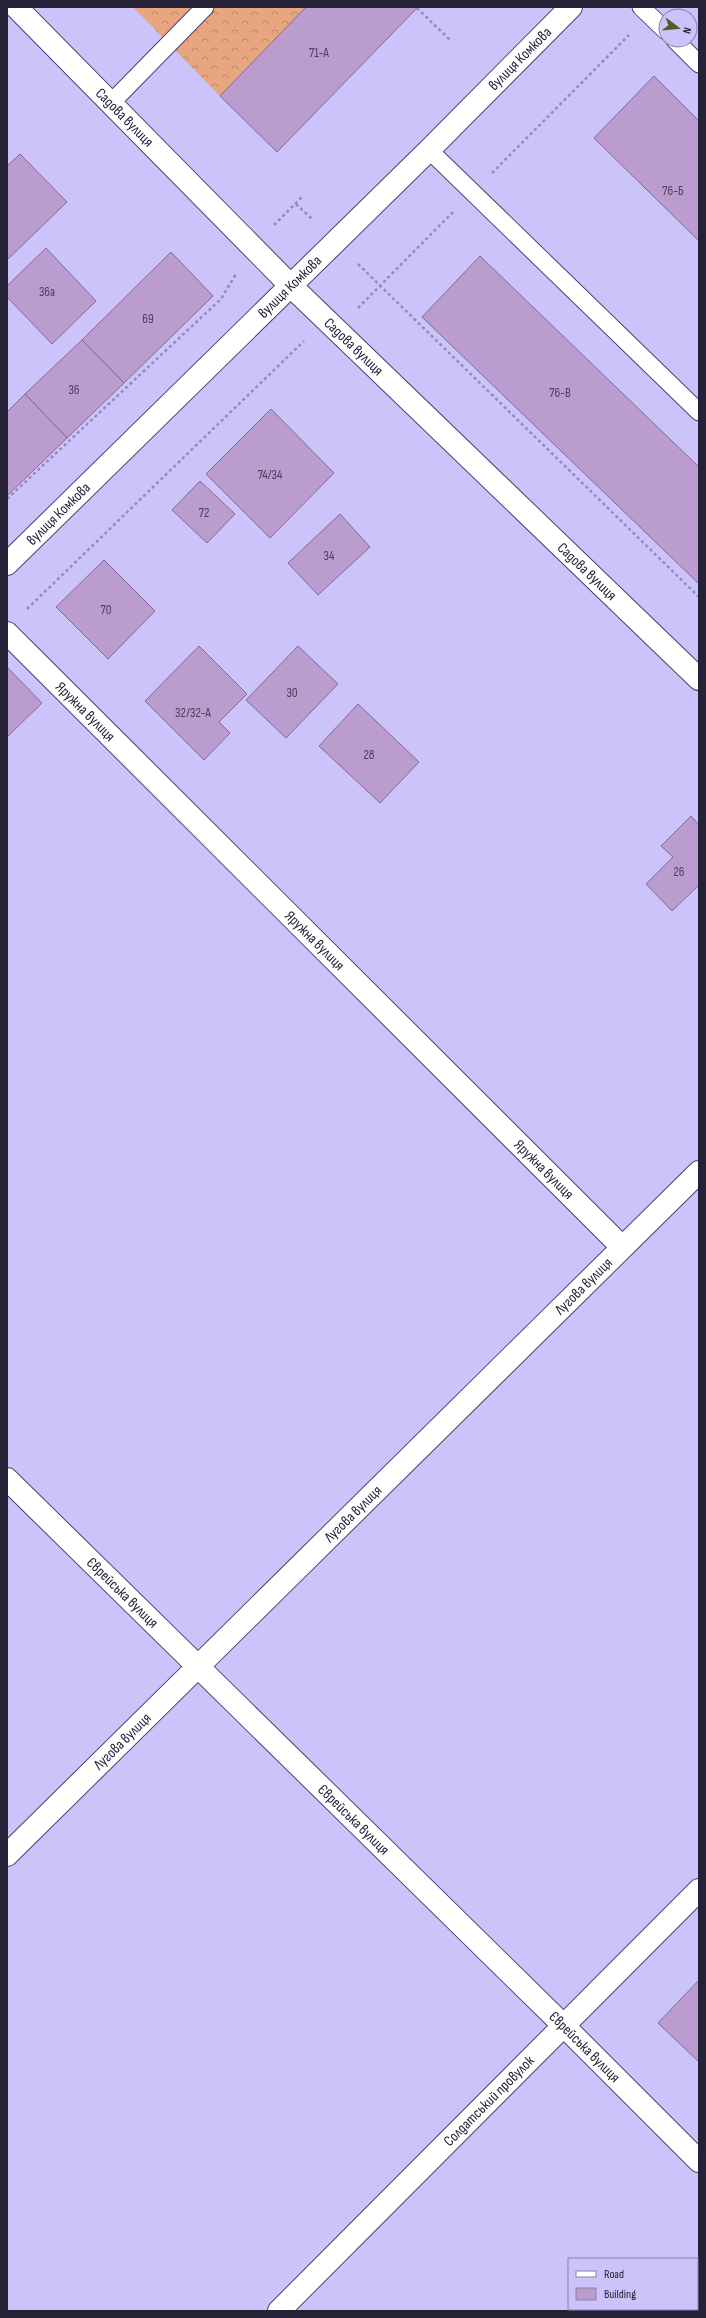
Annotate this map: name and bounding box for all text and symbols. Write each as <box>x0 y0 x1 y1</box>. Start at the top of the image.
north arrow <box>658 8 698 48</box>
street label: вулиця Комкова <box>484 23 556 95</box>
text: N <box>680 26 694 35</box>
house number: 71-А <box>309 45 329 61</box>
street label: Садова вулиця <box>91 84 158 151</box>
house number: 76-Б <box>662 183 684 199</box>
street label: вулиця Комкова <box>254 251 326 323</box>
house number: 36а <box>39 284 55 300</box>
house number: 69 <box>142 311 154 327</box>
street label: Садова вулиця <box>320 314 387 380</box>
house number: 36 <box>68 382 80 398</box>
house number: 76-В <box>549 385 571 401</box>
house number: 74/34 <box>258 467 283 483</box>
street label: вулиця Комкова <box>23 478 95 549</box>
house number: 72 <box>199 505 209 521</box>
street label: Садова вулиця <box>553 539 621 605</box>
house number: 34 <box>324 548 335 564</box>
house number: 70 <box>101 602 112 618</box>
street label: Яружна вулиця <box>51 678 119 746</box>
house number: 30 <box>286 685 298 701</box>
house number: 32/32-А <box>175 705 211 721</box>
house number: 28 <box>363 747 375 763</box>
house number: 26 <box>673 864 685 880</box>
street label: Яружна вулиця <box>281 907 349 975</box>
street label: Яружна вулиця <box>510 1136 578 1204</box>
street label: Лугова вулиця <box>550 1254 617 1320</box>
street label: Лугова вулиця <box>320 1481 386 1547</box>
street label: Єврейська вулиця <box>82 1553 162 1632</box>
street label: Лугова вулиця <box>89 1709 156 1775</box>
street label: Єврейська вулиця <box>313 1780 393 1859</box>
street label: Єврейська вулиця <box>545 2007 624 2087</box>
street label: Солдатський провулок <box>440 2051 539 2151</box>
legend <box>568 2258 698 2310</box>
text: Road <box>604 2267 624 2282</box>
text: Building <box>604 2287 636 2302</box>

